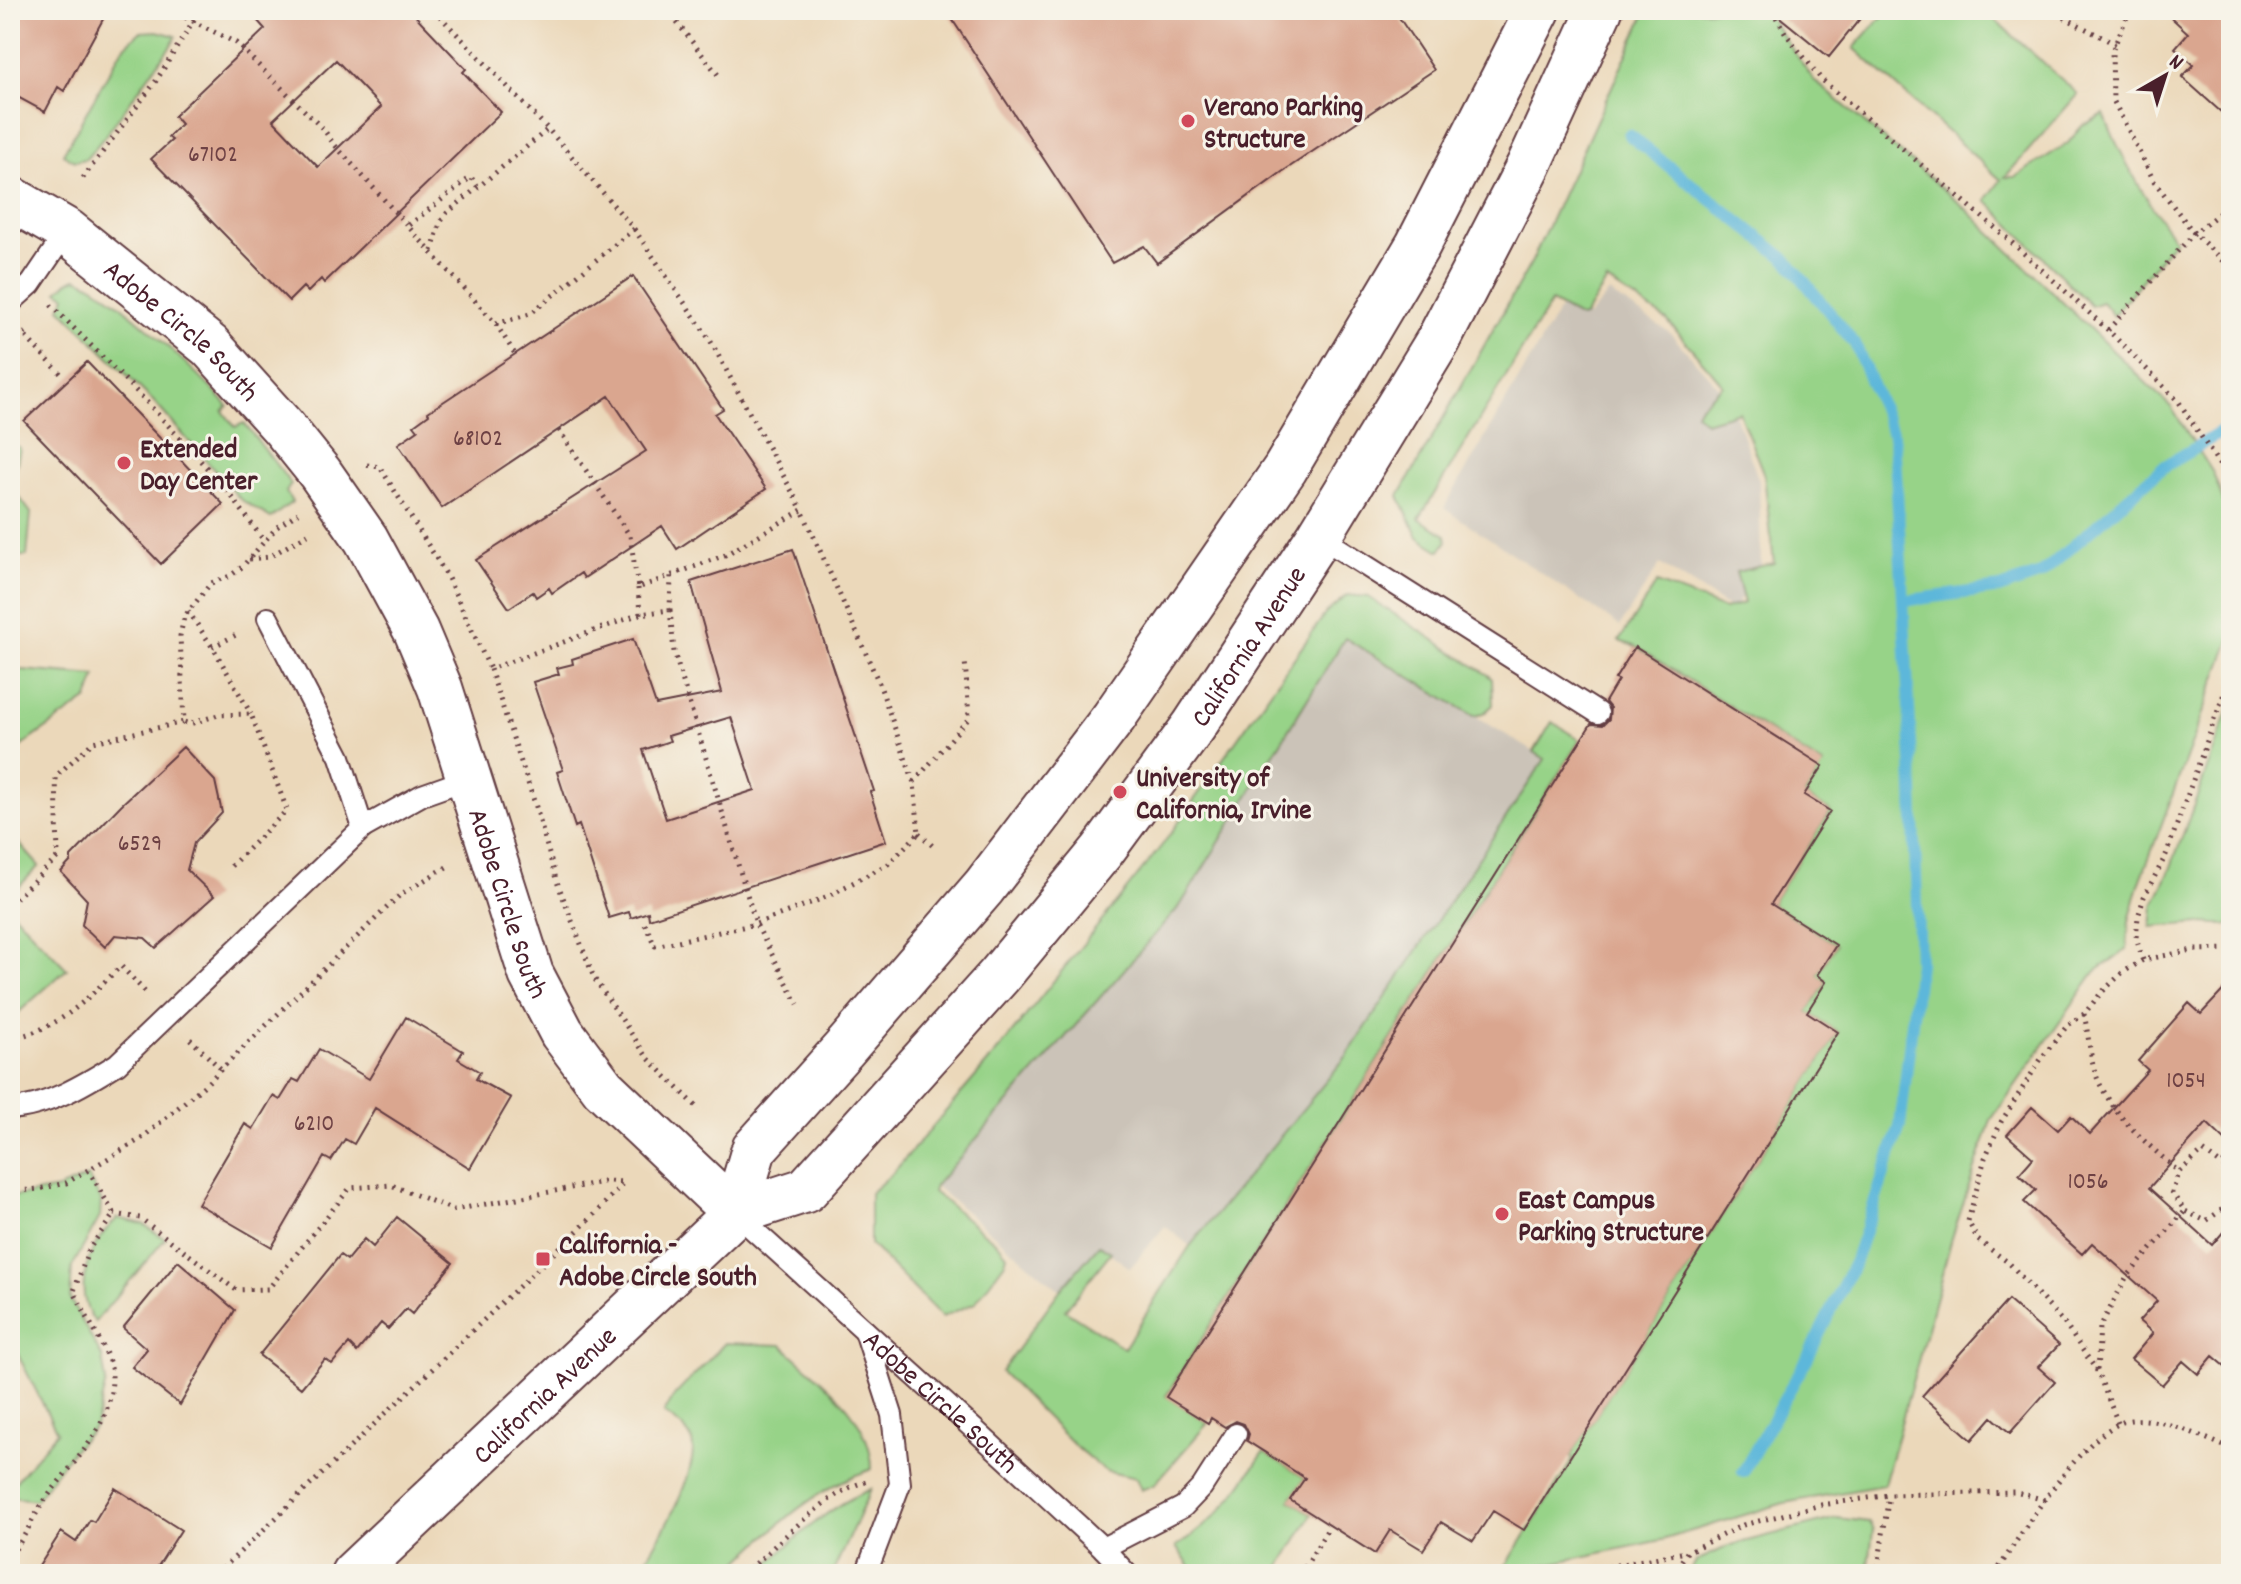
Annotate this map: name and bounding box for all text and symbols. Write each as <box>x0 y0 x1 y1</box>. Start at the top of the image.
north arrow <box>2125 36 2205 116</box>
text: N <box>2161 48 2189 79</box>
place label: Verano Parking Structure <box>1204 90 1363 162</box>
marker: Verano Parking Structure <box>1179 112 1197 130</box>
house number: 67102 <box>188 139 238 173</box>
street label: Adobe Circle South <box>93 253 266 413</box>
house number: 68102 <box>453 423 503 457</box>
place label: Extended Day Center <box>140 432 258 504</box>
marker: Extended Day Center <box>115 454 133 472</box>
street label: California Avenue <box>1183 560 1319 737</box>
place label: University of California, Irvine <box>1136 761 1312 833</box>
marker: University of California, Irvine <box>1111 783 1129 801</box>
street label: Adobe Circle South <box>455 804 556 1007</box>
house number: 6529 <box>118 828 162 862</box>
house number: 1054 <box>2166 1065 2206 1099</box>
house number: 6210 <box>294 1108 334 1142</box>
house number: 1056 <box>2067 1166 2109 1200</box>
place label: East Campus Parking Structure <box>1518 1183 1704 1255</box>
marker: East Campus Parking Structure <box>1493 1205 1511 1223</box>
place label: California - Adobe Circle South <box>559 1228 757 1300</box>
marker: California - Adobe Circle South <box>534 1250 552 1268</box>
street label: California Avenue <box>466 1319 628 1476</box>
street label: Adobe Circle South <box>852 1323 1025 1486</box>

